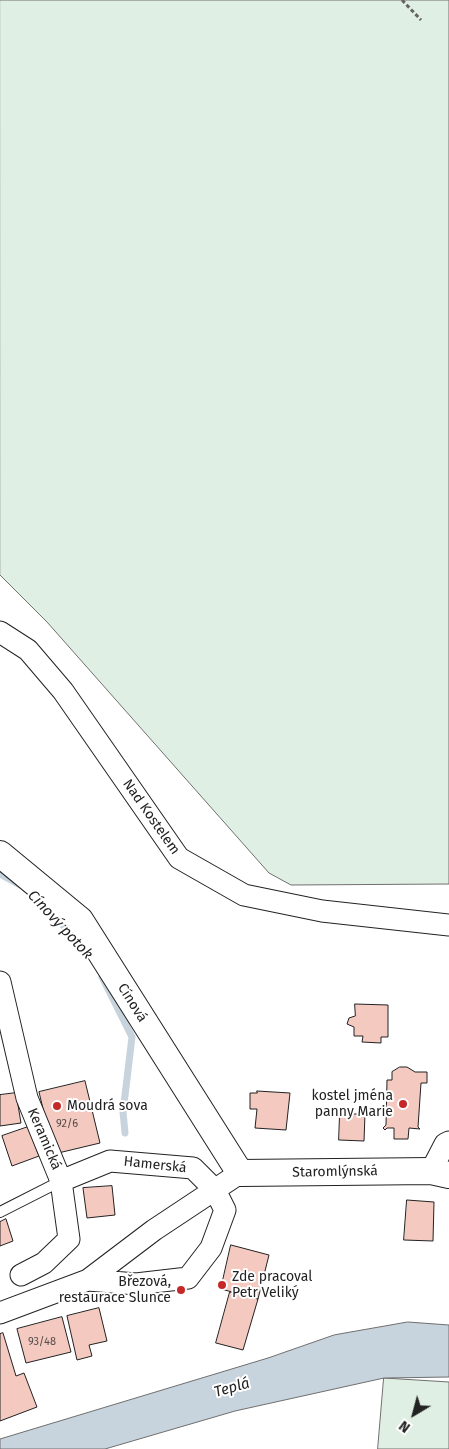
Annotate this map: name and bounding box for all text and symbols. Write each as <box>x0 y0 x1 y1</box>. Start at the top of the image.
street label: Nad Kostelem <box>119 776 183 858</box>
water label: Cínový potok <box>24 887 96 963</box>
street label: Cínová <box>114 981 150 1025</box>
place label: kostel jména panny Marie <box>312 1088 393 1120</box>
place label: Moudrá sova <box>67 1098 148 1114</box>
marker: kostel jména panny Marie <box>397 1098 409 1110</box>
marker: Moudrá sova <box>51 1100 63 1112</box>
street label: Keramická <box>23 1106 65 1172</box>
house number: 92/6 <box>56 1117 78 1131</box>
street label: Hamerská <box>123 1153 187 1177</box>
street label: Staromlýnská <box>292 1163 378 1181</box>
place label: Zde pracoval Petr Veliký <box>232 1269 312 1302</box>
place label: Březová, restaurace Slunce <box>59 1274 171 1306</box>
marker: Zde pracoval Petr Veliký <box>216 1279 228 1291</box>
marker: Březová, restaurace Slunce <box>175 1284 187 1296</box>
house number: 93/48 <box>28 1335 56 1349</box>
water label: Teplá <box>212 1374 252 1402</box>
north arrow <box>389 1389 439 1439</box>
text: N <box>396 1417 414 1436</box>

